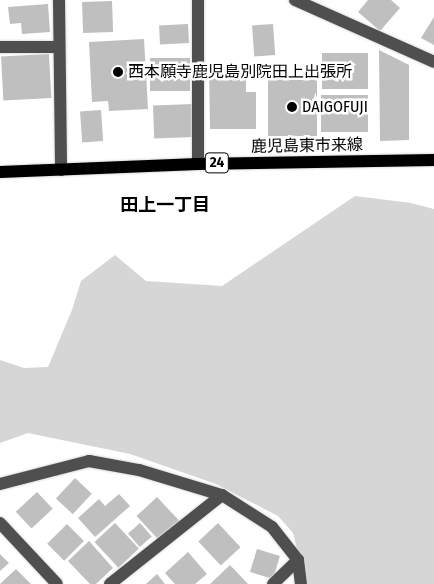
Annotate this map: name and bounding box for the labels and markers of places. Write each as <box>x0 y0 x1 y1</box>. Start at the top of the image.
place label: 西本願寺鹿児島別院田上出張所 <box>128 62 352 82</box>
marker: 西本願寺鹿児島別院田上出張所 <box>112 66 124 78</box>
place label: DAIGOFUJI <box>302 97 368 117</box>
marker: DAIGOFUJI <box>286 101 298 113</box>

